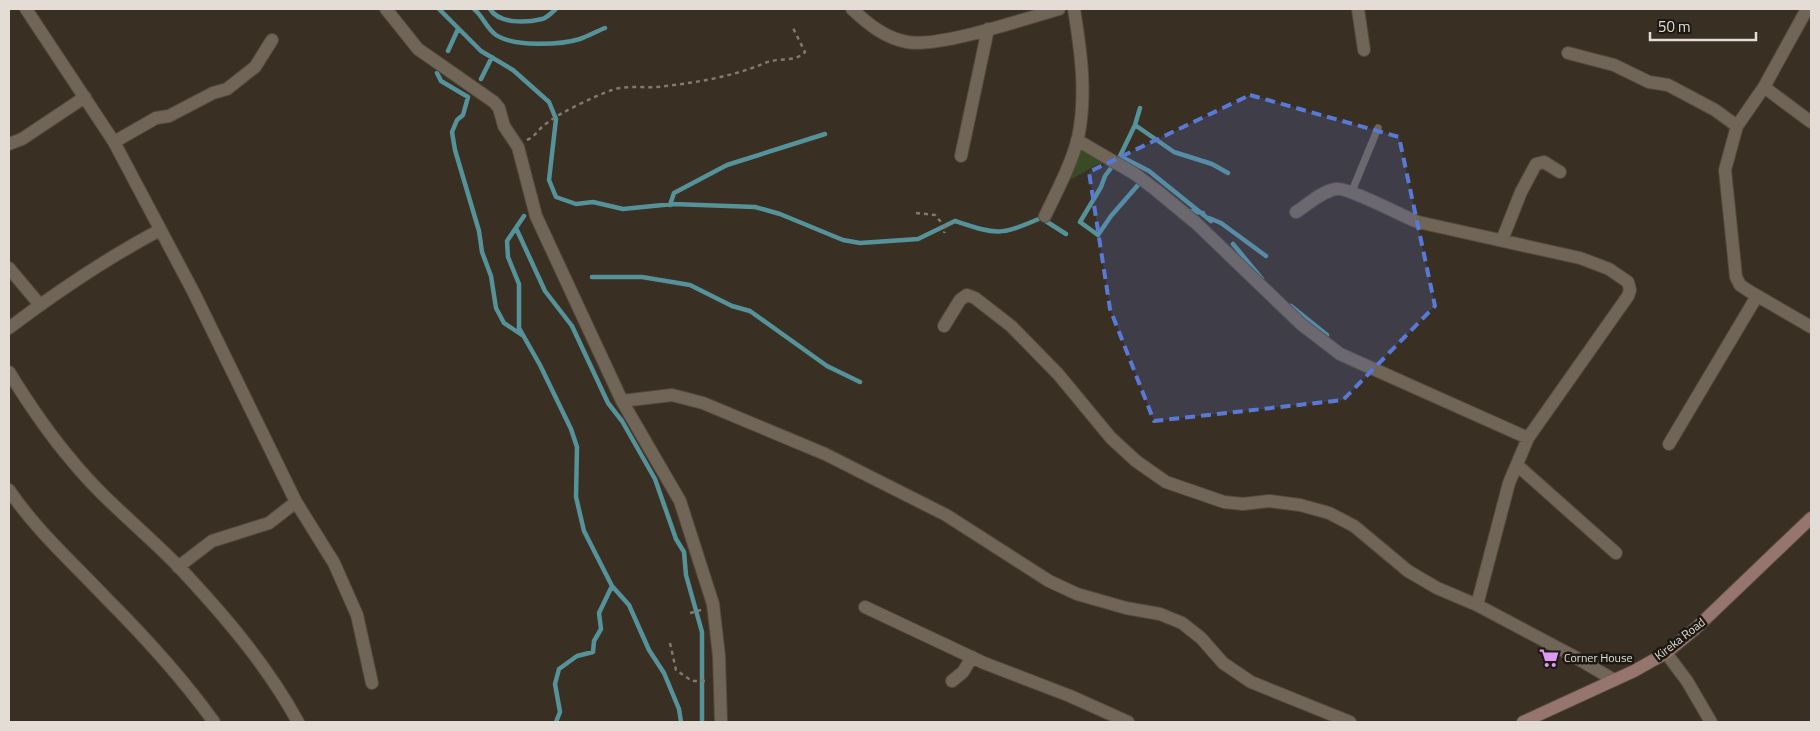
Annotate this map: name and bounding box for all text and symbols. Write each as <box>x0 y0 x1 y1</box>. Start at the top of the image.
scale bar <box>1650 10 1756 42</box>
text: 50 m <box>1658 15 1691 38</box>
street label: Kireka Road <box>1650 613 1709 665</box>
supermarket icon: Corner House <box>1538 647 1560 669</box>
place label: Corner House <box>1564 648 1633 667</box>

